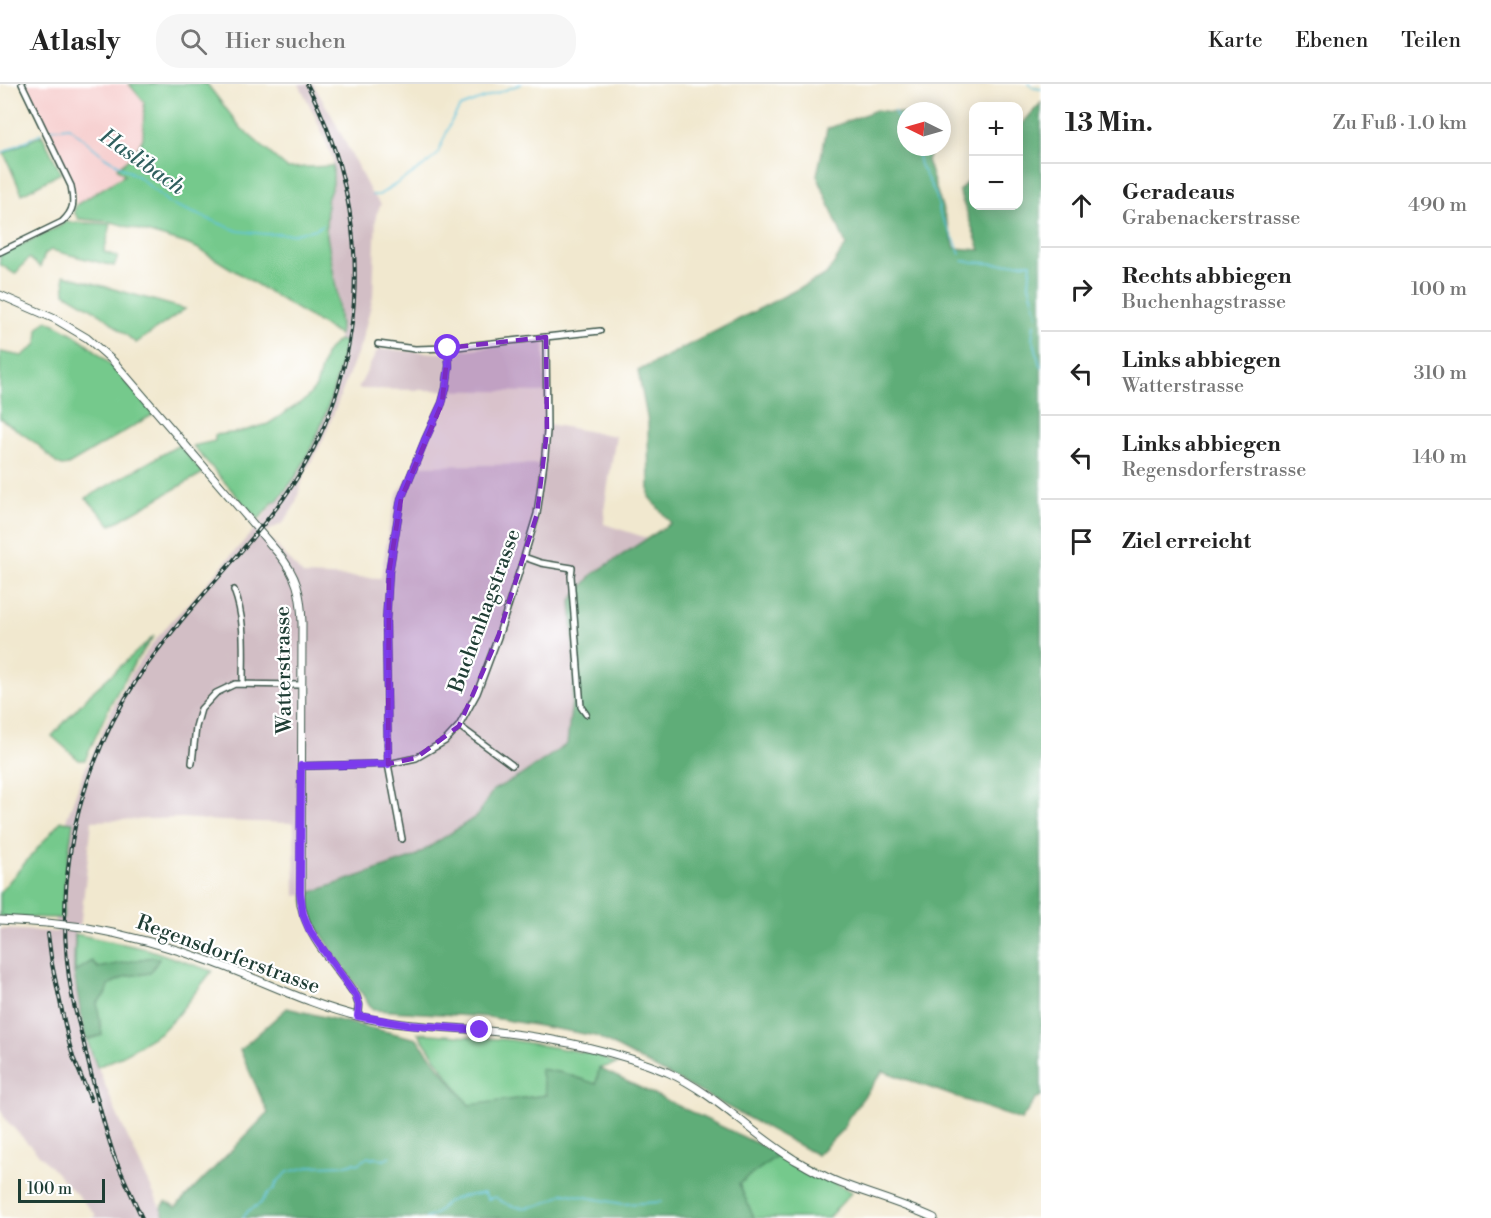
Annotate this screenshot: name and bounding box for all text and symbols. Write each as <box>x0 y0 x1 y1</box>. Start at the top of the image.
search box <box>156 14 576 68</box>
text: Atlasly <box>30 24 120 59</box>
icon: search <box>177 25 210 58</box>
text: Hier suchen <box>225 28 346 55</box>
text: Karte <box>1208 28 1263 54</box>
text: Ebenen <box>1296 28 1368 54</box>
text: Teilen <box>1401 28 1461 54</box>
north arrow <box>897 102 951 156</box>
map controls <box>969 102 1023 210</box>
button: + <box>969 102 1023 156</box>
text: 13 Min. <box>1065 107 1153 139</box>
text: Zu Fuß · 1.0 km <box>1332 111 1467 136</box>
water label: Haslibach <box>93 122 190 201</box>
button: − <box>969 156 1023 210</box>
text: Geradeaus <box>1122 179 1235 206</box>
icon: ahead <box>1065 189 1098 222</box>
text: 490 m <box>1408 193 1467 218</box>
text: Grabenackerstrasse <box>1122 206 1300 231</box>
text: Rechts abbiegen <box>1122 263 1292 290</box>
icon: right <box>1065 273 1098 306</box>
text: 100 m <box>1411 277 1467 302</box>
text: Buchenhagstrasse <box>1122 290 1286 315</box>
route start <box>434 334 460 360</box>
text: Links abbiegen <box>1122 347 1281 374</box>
icon: left <box>1065 357 1098 390</box>
text: 310 m <box>1414 361 1467 386</box>
text: Watterstrasse <box>1122 374 1244 399</box>
text: Links abbiegen <box>1122 431 1281 458</box>
icon: left <box>1065 441 1098 474</box>
text: 140 m <box>1412 445 1467 470</box>
text: Regensdorferstrasse <box>1122 458 1306 483</box>
icon: arrive <box>1065 525 1098 558</box>
street label: Buchenhagstrasse <box>443 526 527 697</box>
text: Ziel erreicht <box>1122 528 1251 555</box>
street label: Watterstrasse <box>270 606 298 735</box>
street label: Regensdorferstrasse <box>133 910 323 1000</box>
route end <box>466 1016 492 1042</box>
scale bar <box>18 1176 105 1204</box>
text: 100 m <box>27 1179 72 1199</box>

